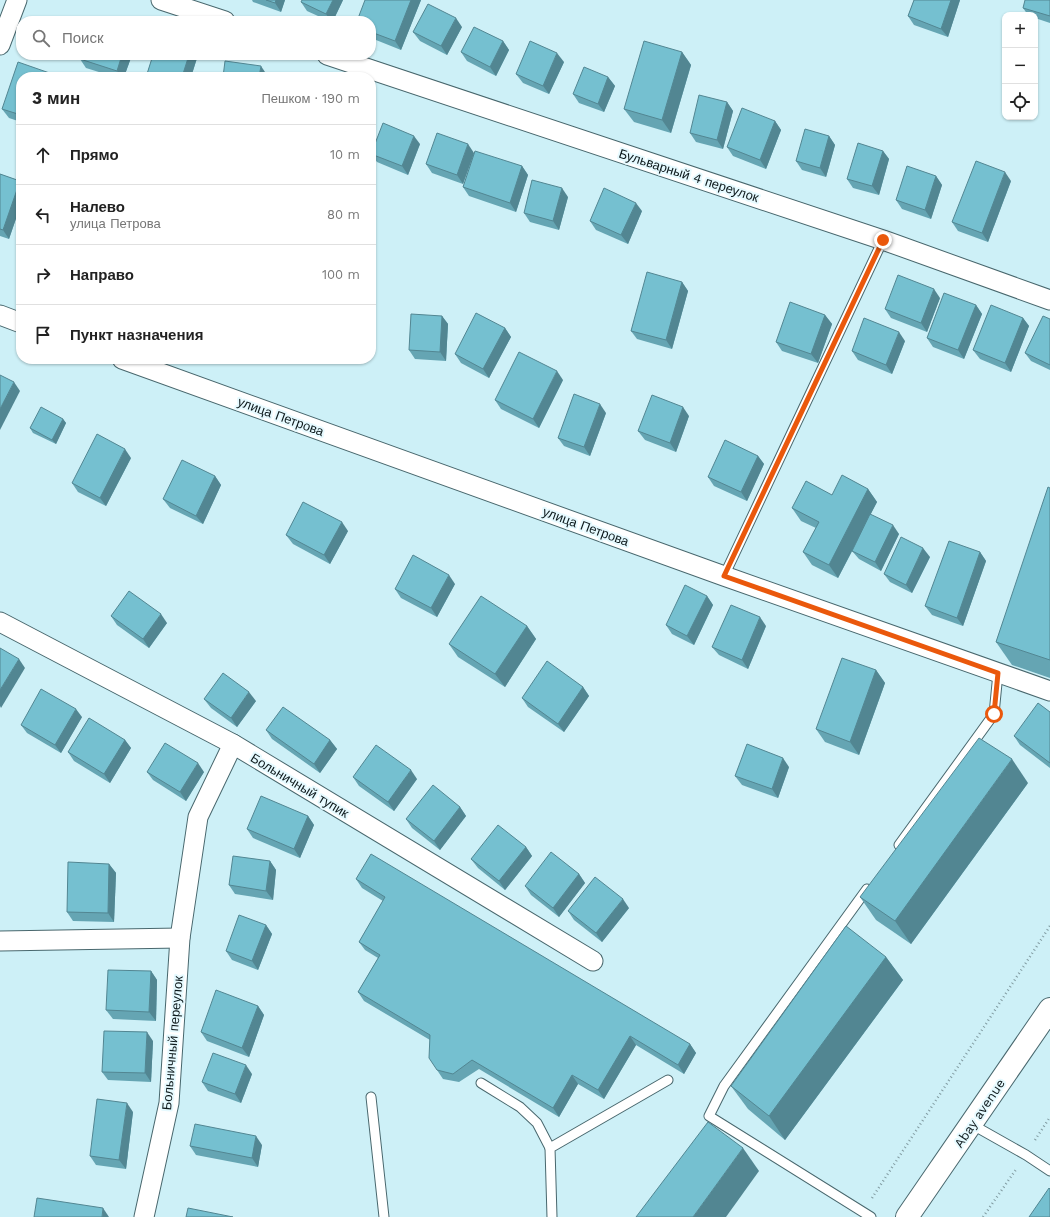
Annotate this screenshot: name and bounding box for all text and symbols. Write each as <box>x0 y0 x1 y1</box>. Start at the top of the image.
map controls <box>1002 12 1038 120</box>
button: + <box>1002 12 1038 48</box>
search box <box>16 16 376 60</box>
icon: search <box>30 27 52 49</box>
text: Поиск <box>62 29 104 47</box>
button: − <box>1002 48 1038 84</box>
button: locate <box>1002 84 1038 120</box>
text: 3 мин <box>32 88 80 108</box>
text: Пешком · 190 m <box>261 91 360 106</box>
icon: ahead <box>32 144 54 166</box>
text: Прямо <box>70 146 119 164</box>
street label: Бульварный 4 переулок <box>617 146 761 205</box>
text: 10 m <box>330 147 360 162</box>
text: Налево <box>70 198 125 216</box>
icon: left <box>32 204 54 226</box>
text: 80 m <box>327 207 360 222</box>
text: улица Петрова <box>70 216 161 231</box>
route end <box>874 231 892 249</box>
icon: right <box>32 264 54 286</box>
text: Направо <box>70 266 134 284</box>
text: 100 m <box>322 267 360 282</box>
icon: arrive <box>32 324 54 346</box>
text: Пункт назначения <box>70 326 203 344</box>
street label: улица Петрова <box>236 394 327 439</box>
street label: улица Петрова <box>541 504 632 549</box>
route start <box>985 705 1003 723</box>
street label: Больничный тупик <box>248 750 352 821</box>
street label: Больничный переулок <box>159 975 186 1111</box>
street label: Abay avenue <box>951 1076 1008 1150</box>

